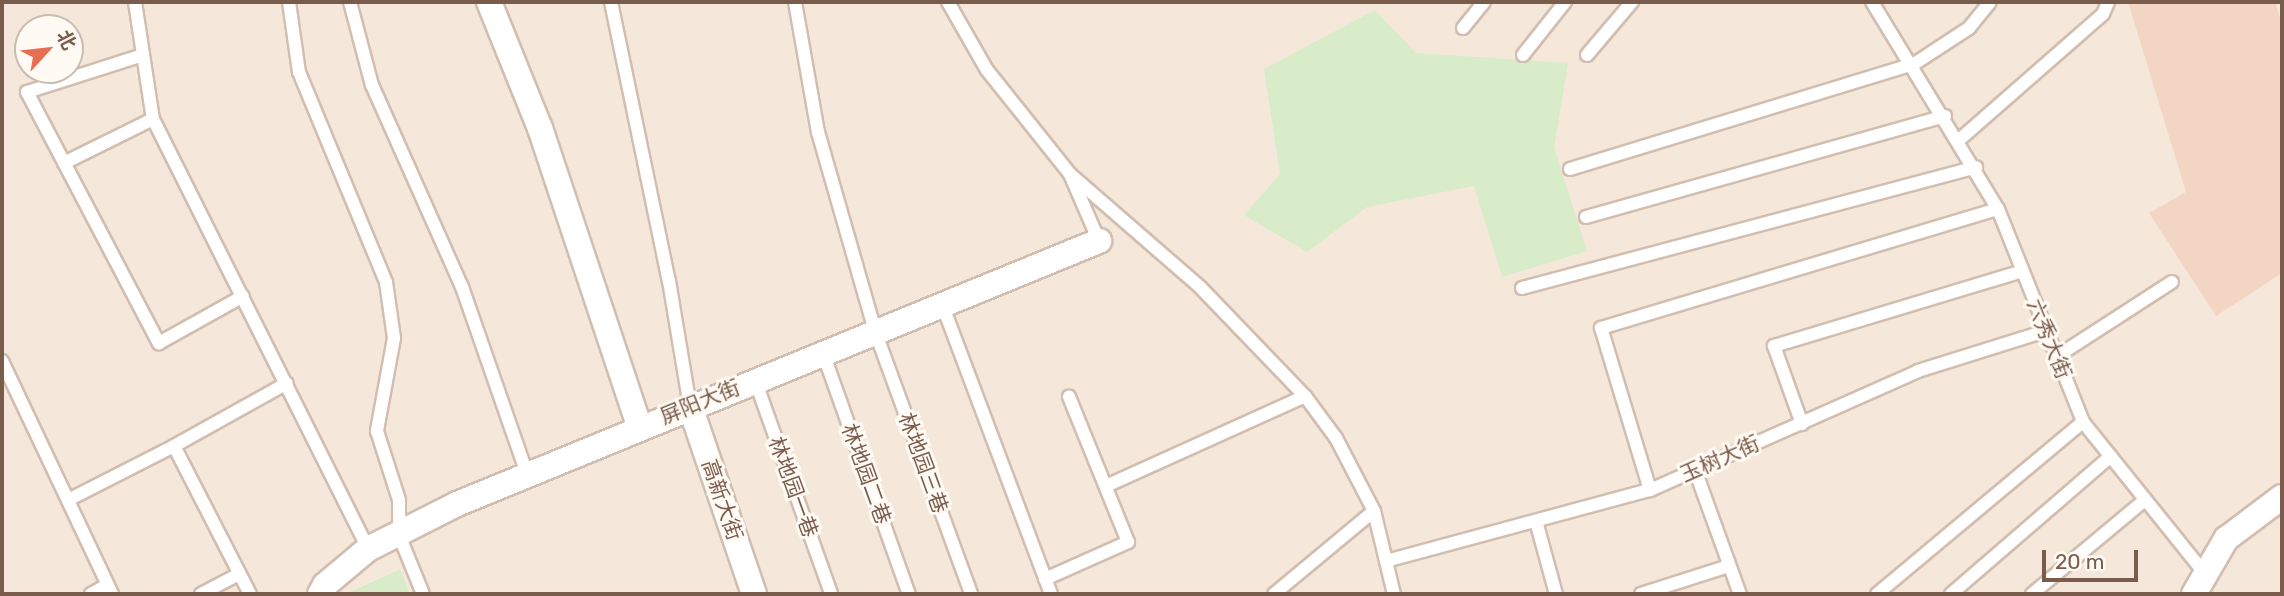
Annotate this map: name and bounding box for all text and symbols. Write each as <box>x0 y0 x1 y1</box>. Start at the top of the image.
north arrow <box>14 14 84 84</box>
text: 北 <box>52 26 81 54</box>
street label: 六秀大街 <box>2022 295 2076 383</box>
street label: 屏阳大街 <box>656 375 744 429</box>
street label: 林地园三巷 <box>893 409 953 517</box>
street label: 林地园二巷 <box>836 420 896 528</box>
street label: 玉树大街 <box>1677 430 1763 488</box>
street label: 林地园一巷 <box>763 433 823 541</box>
street label: 高新大街 <box>696 456 748 544</box>
scale bar <box>2046 536 2142 580</box>
text: 20 m <box>2055 549 2104 574</box>

